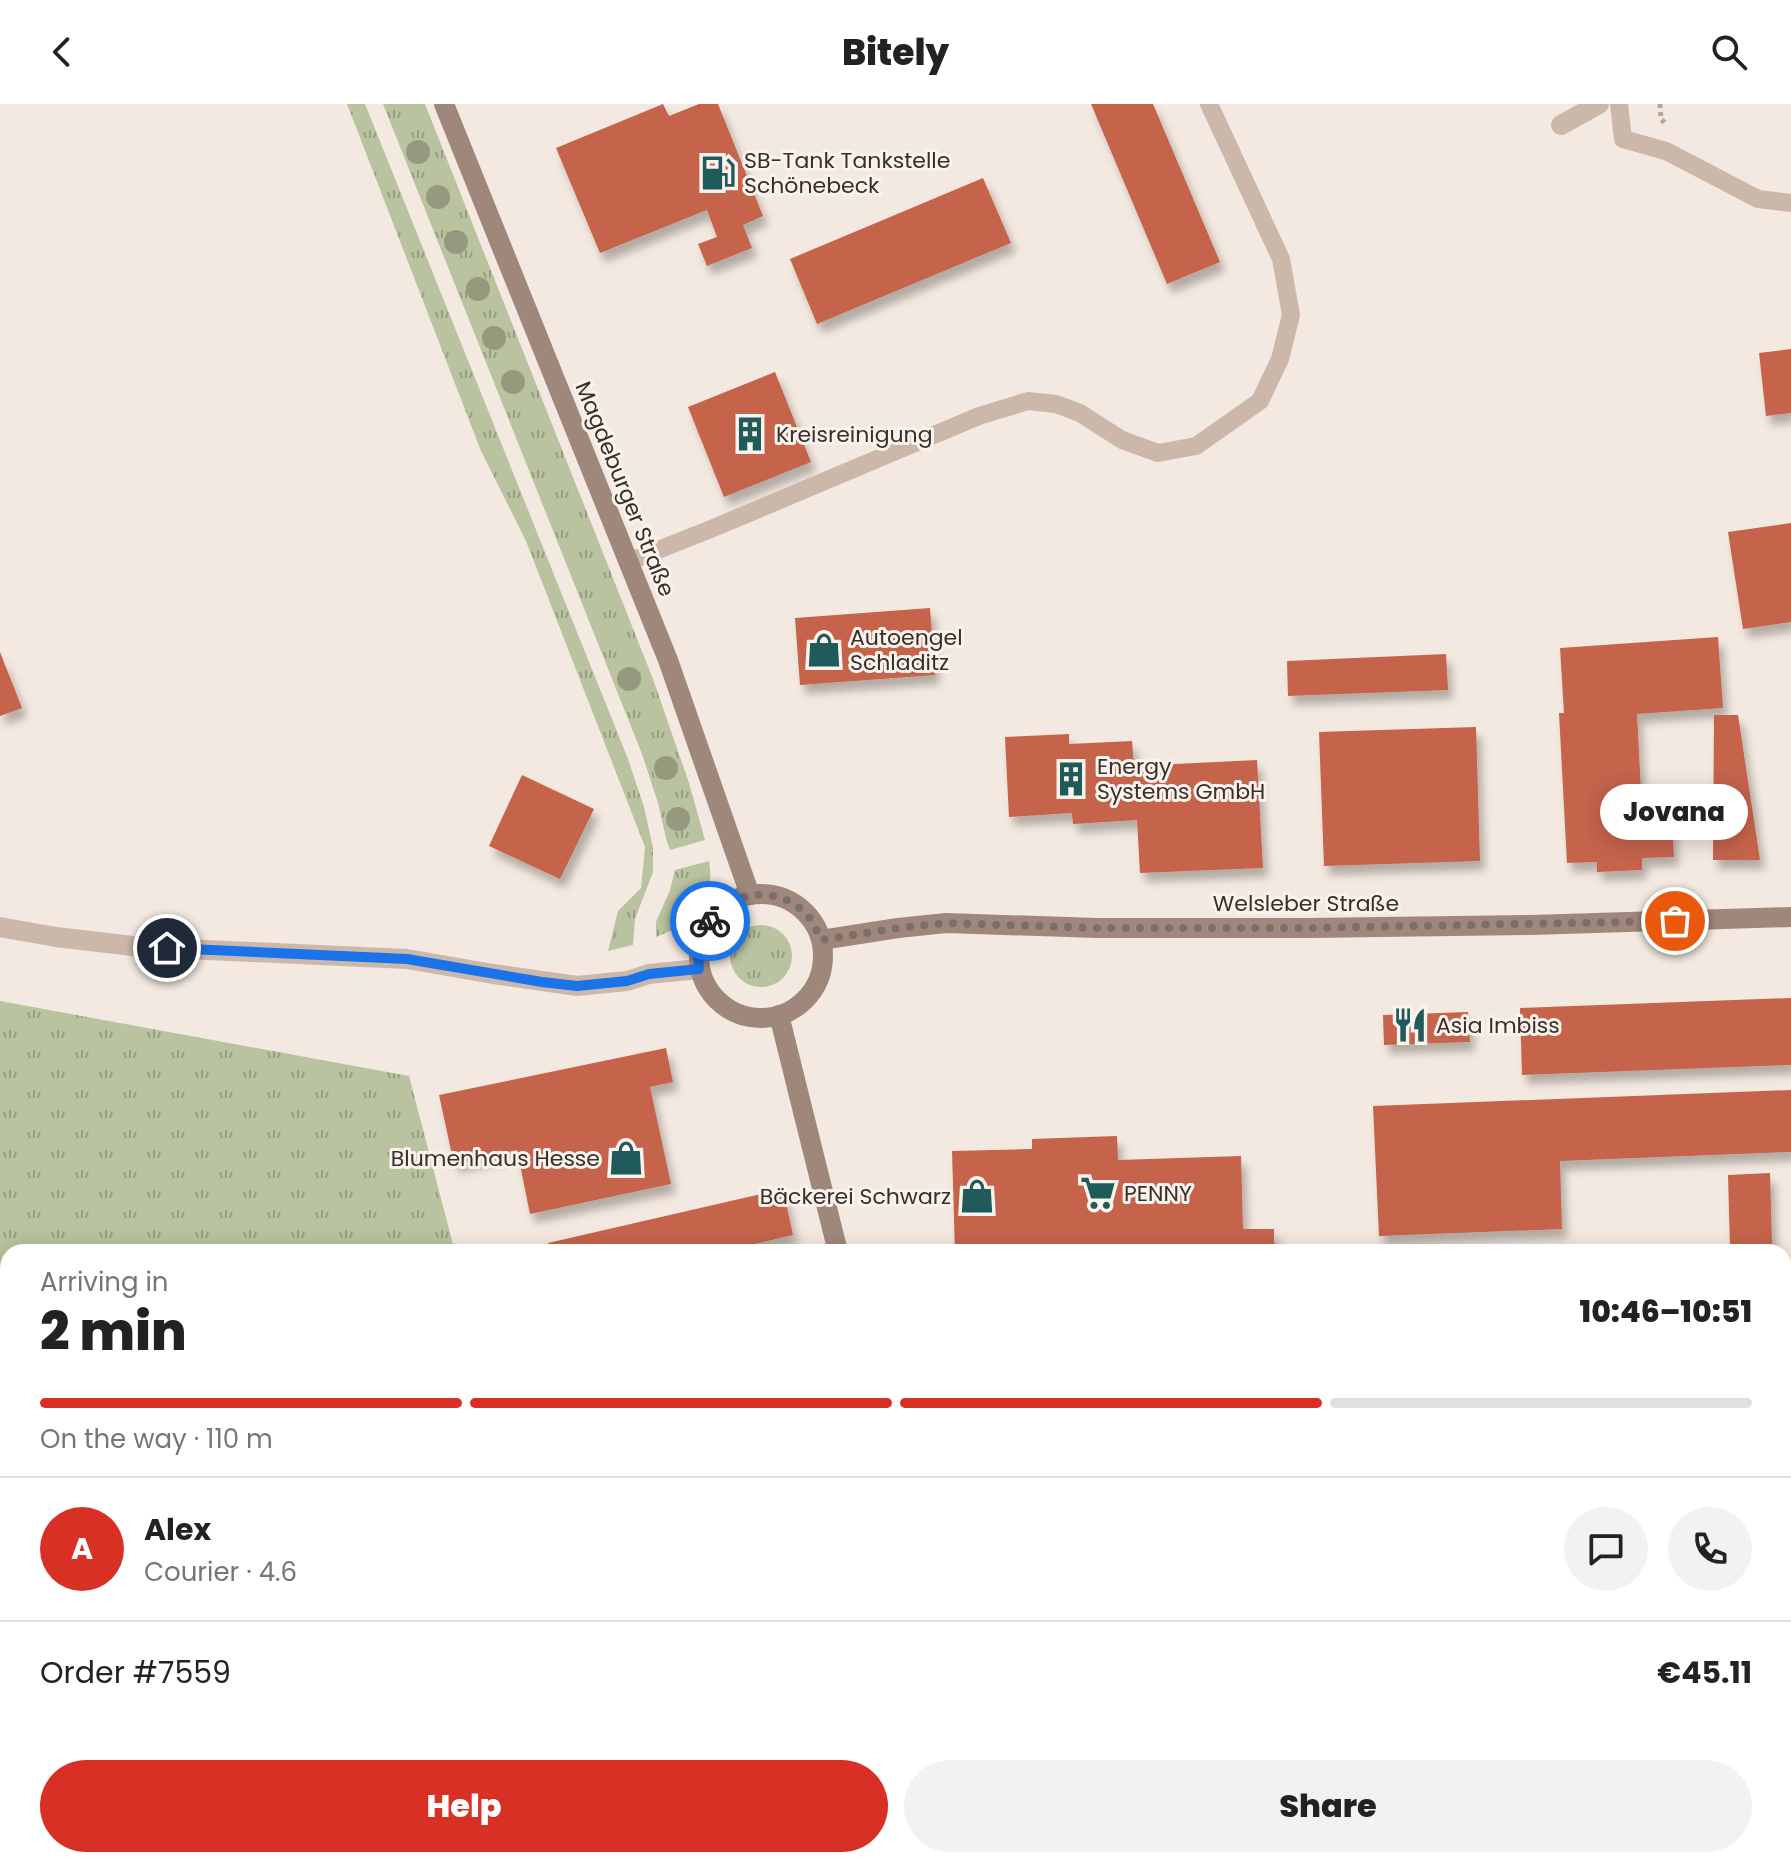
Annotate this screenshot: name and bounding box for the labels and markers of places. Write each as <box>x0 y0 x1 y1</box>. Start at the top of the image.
place label: SB-Tank Tankstelle Schönebeck <box>744 145 950 201</box>
fuel station icon: SB-Tank Tankstelle Schönebeck <box>699 154 737 192</box>
building icon: Kreisreinigung <box>731 415 769 453</box>
place label: Kreisreinigung <box>776 419 933 450</box>
place label: Autoengel Schladitz <box>850 622 963 678</box>
shop icon: Autoengel Schladitz <box>805 631 843 669</box>
place label: Energy Systems GmbH <box>1097 751 1265 807</box>
building icon: Energy Systems GmbH <box>1052 760 1090 798</box>
callout: Jovana <box>1601 785 1749 841</box>
pin <box>1641 887 1709 955</box>
pin <box>133 914 201 982</box>
restaurant icon: Asia Imbiss <box>1391 1006 1429 1044</box>
place label: Asia Imbiss <box>1436 1010 1560 1041</box>
shop icon: Blumenhaus Hesse <box>607 1139 645 1177</box>
place label: Blumenhaus Hesse <box>391 1143 600 1174</box>
supermarket icon: PENNY <box>1079 1174 1117 1212</box>
shop icon: Bäckerei Schwarz <box>958 1177 996 1215</box>
place label: PENNY <box>1124 1178 1192 1209</box>
place label: Bäckerei Schwarz <box>760 1181 951 1212</box>

